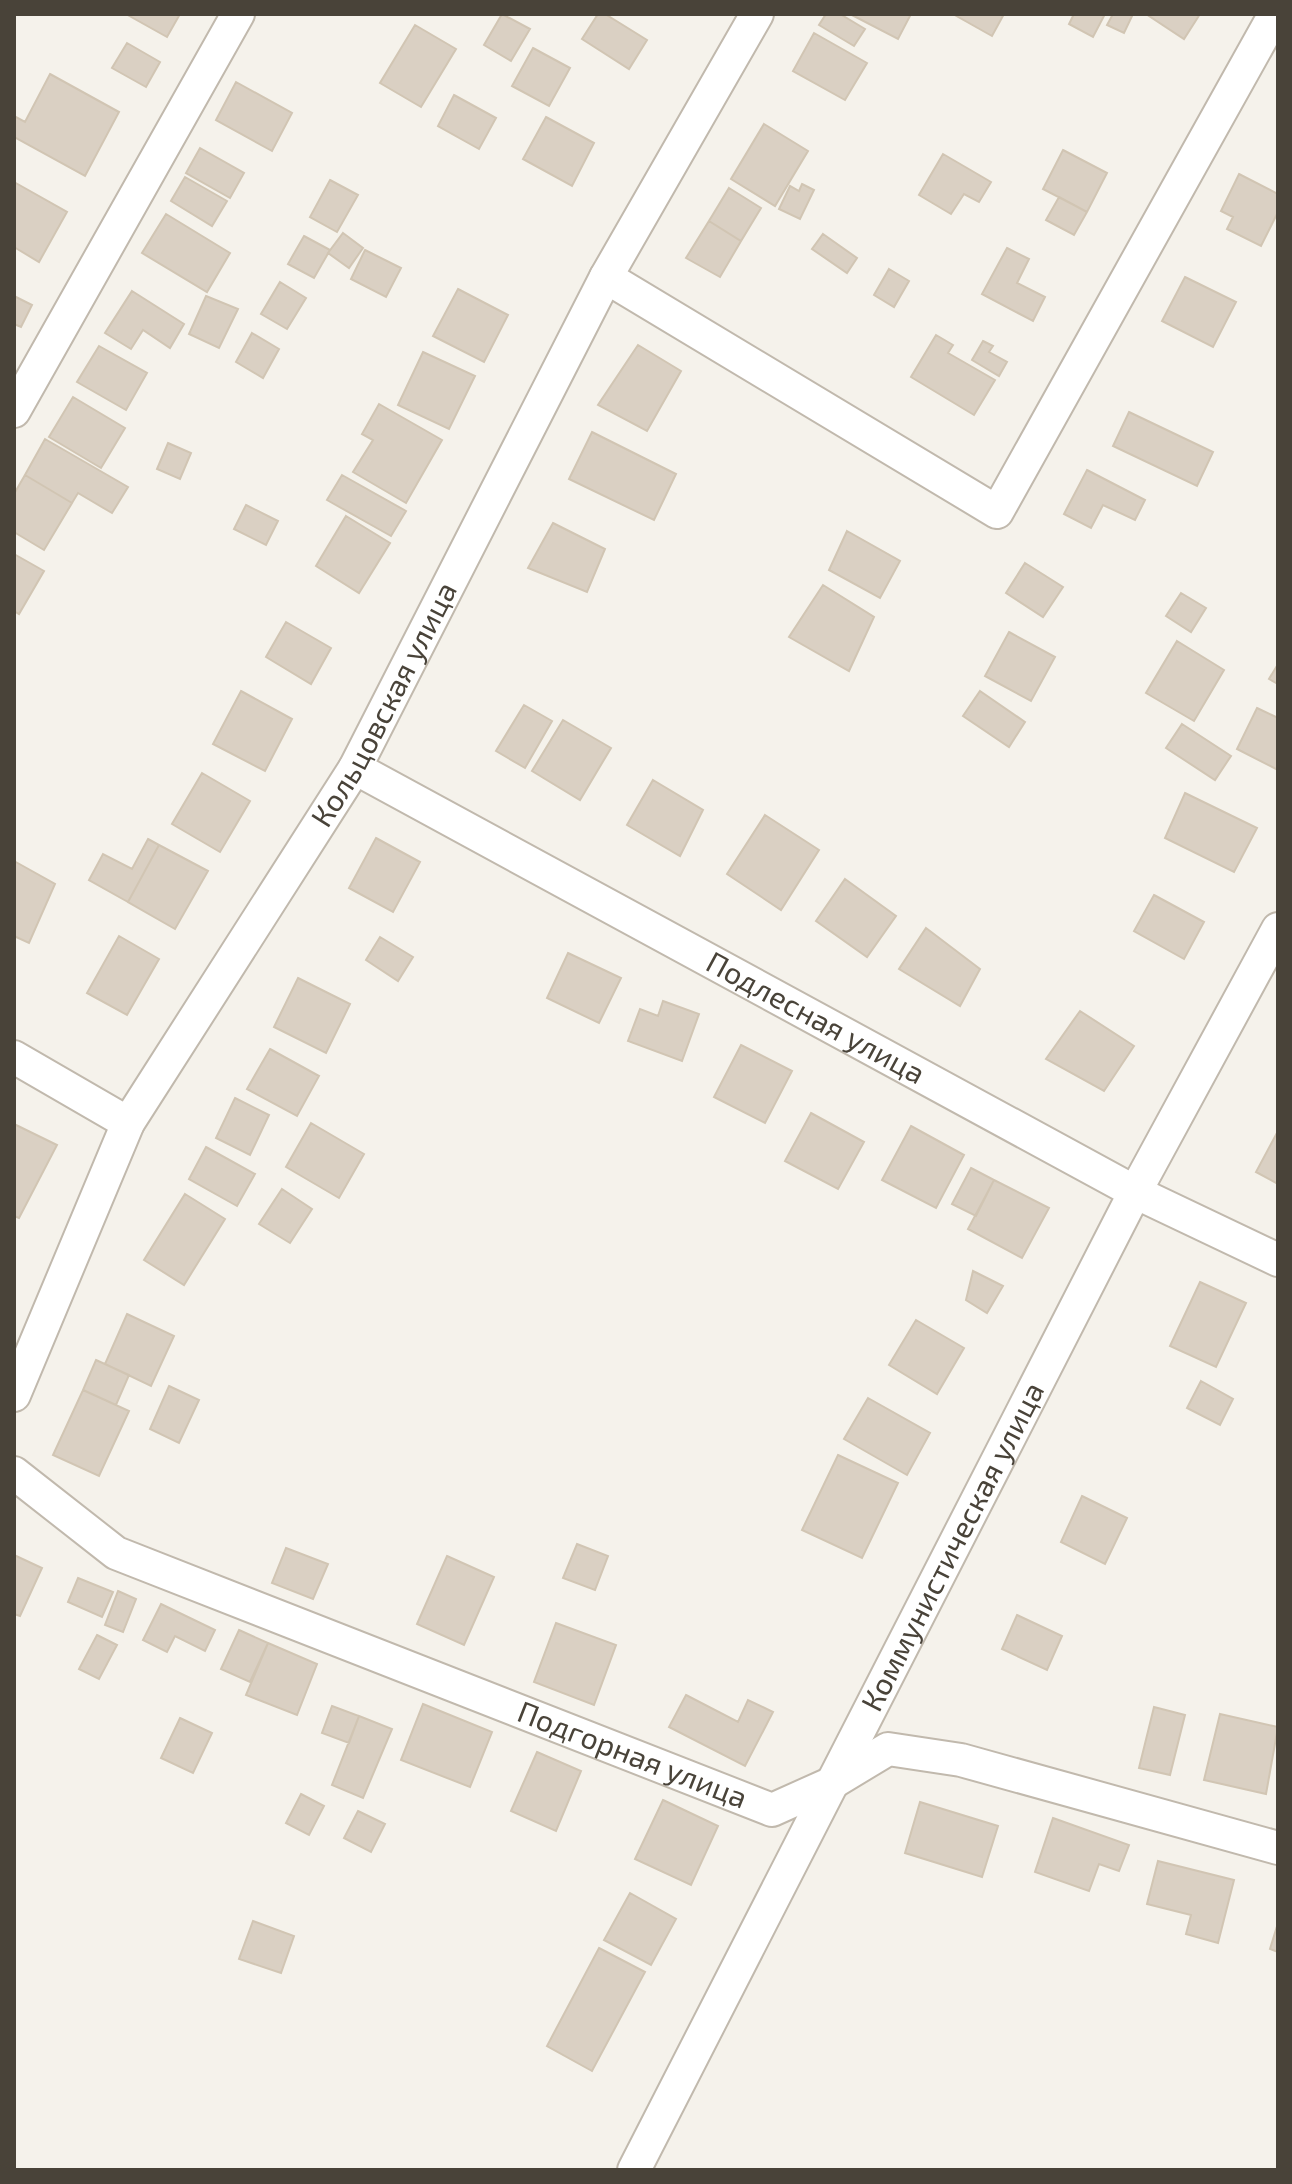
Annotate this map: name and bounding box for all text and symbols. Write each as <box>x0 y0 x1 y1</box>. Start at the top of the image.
street label: Кольцовская улица <box>302 575 463 833</box>
street label: Подлесная улица <box>701 943 932 1090</box>
street label: Коммунистическая улица <box>852 1376 1050 1716</box>
street label: Подгорная улица <box>513 1692 753 1815</box>

